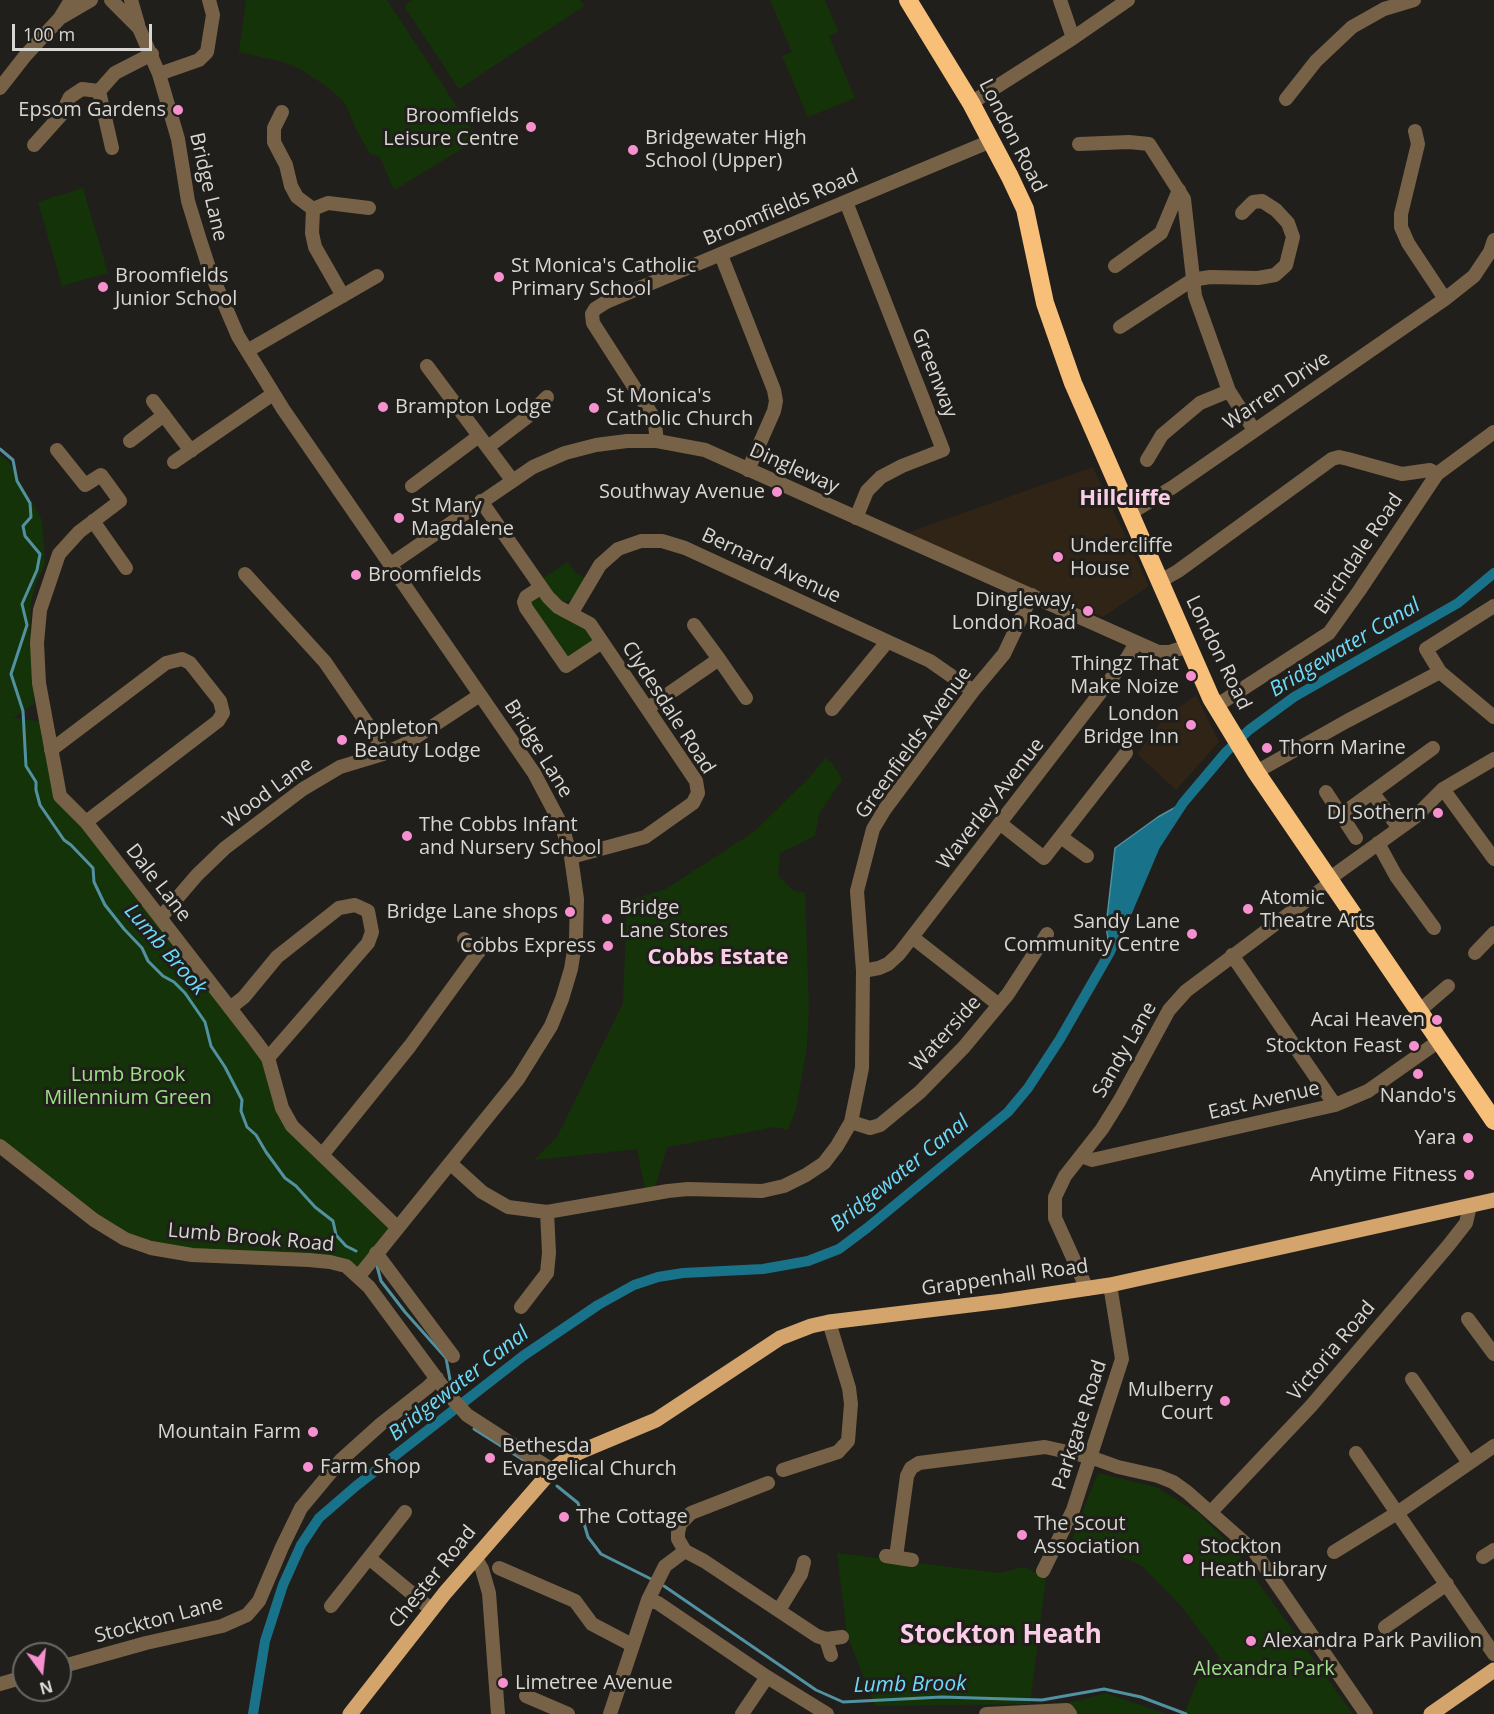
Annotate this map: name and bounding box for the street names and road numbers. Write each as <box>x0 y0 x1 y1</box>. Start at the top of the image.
street label: London Road <box>973 75 1051 197</box>
street label: Bridge Lane <box>184 130 232 244</box>
street label: Broomfields Road <box>700 164 862 252</box>
street label: Greenway <box>906 325 962 421</box>
street label: Warren Drive <box>1219 347 1335 435</box>
street label: Dingleway <box>745 439 843 499</box>
street label: Birchdale Road <box>1310 489 1408 619</box>
street label: Bernard Avenue <box>698 523 844 609</box>
street label: London Road <box>1180 592 1256 714</box>
street label: Clydesdale Road <box>616 637 720 779</box>
street label: Greenfields Avenue <box>851 662 977 824</box>
street label: Bridge Lane <box>498 696 578 802</box>
street label: Waverley Avenue <box>932 734 1050 874</box>
street label: Wood Lane <box>218 752 318 834</box>
street label: Dale Lane <box>120 839 196 927</box>
street label: Waterside <box>906 991 986 1077</box>
street label: Sandy Lane <box>1088 998 1162 1102</box>
street label: East Avenue <box>1206 1077 1322 1125</box>
street label: Lumb Brook Road <box>167 1219 335 1257</box>
street label: Grappenhall Road <box>920 1254 1090 1302</box>
street label: Victoria Road <box>1283 1296 1381 1406</box>
street label: Parkgate Road <box>1048 1357 1112 1493</box>
street label: Chester Road <box>384 1521 482 1633</box>
street label: Stockton Lane <box>92 1591 226 1649</box>

